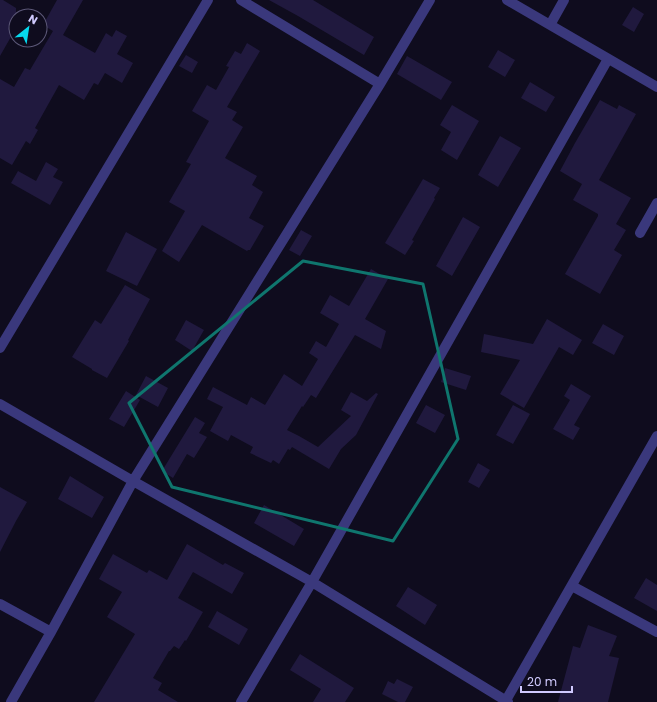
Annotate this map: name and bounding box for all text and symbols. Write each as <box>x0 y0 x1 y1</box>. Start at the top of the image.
north arrow <box>8 8 48 48</box>
text: N <box>25 10 41 28</box>
scale bar <box>521 668 572 694</box>
text: 20 m <box>527 673 557 690</box>

